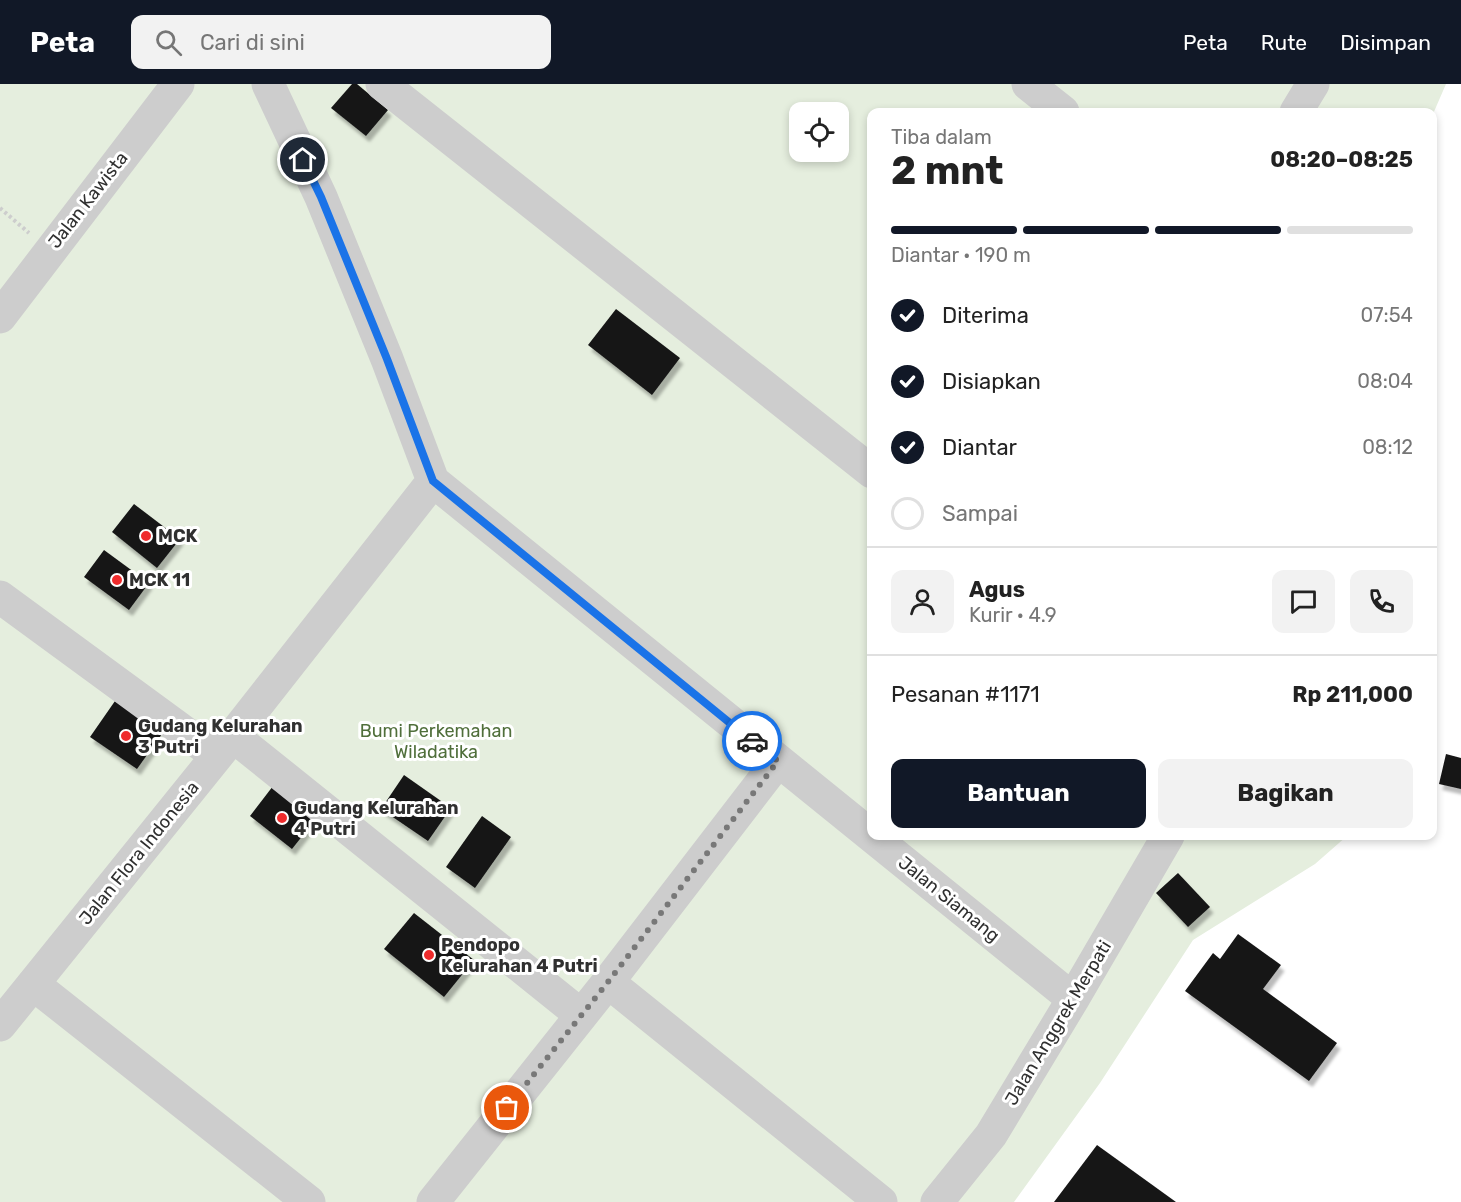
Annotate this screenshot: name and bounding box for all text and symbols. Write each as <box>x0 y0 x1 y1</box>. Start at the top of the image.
search box <box>131 15 551 69</box>
text: Peta <box>30 26 95 59</box>
icon: search <box>152 26 185 59</box>
text: Cari di sini <box>200 29 305 56</box>
text: Peta <box>1183 30 1228 55</box>
text: Rute <box>1261 30 1307 55</box>
text: Disimpan <box>1340 30 1431 55</box>
map controls <box>789 102 849 162</box>
button: locate <box>789 102 849 162</box>
text: Tiba dalam <box>891 125 992 149</box>
pin <box>277 134 328 185</box>
icon: home <box>286 143 319 176</box>
text: 08:20–08:25 <box>1270 146 1413 173</box>
street label: Jalan Kawista <box>43 147 133 253</box>
text: 2 mnt <box>891 148 1003 194</box>
text: Diantar · 190 m <box>891 243 1031 267</box>
icon: check <box>891 299 924 332</box>
text: Diterima <box>942 302 1029 329</box>
text: 07:54 <box>1361 303 1413 327</box>
icon: check <box>891 365 924 398</box>
text: Disiapkan <box>942 368 1041 395</box>
text: 08:04 <box>1357 369 1413 393</box>
icon: check <box>891 431 924 464</box>
text: Diantar <box>942 434 1017 461</box>
text: 08:12 <box>1362 435 1413 459</box>
text: Sampai <box>942 500 1018 527</box>
place label: MCK <box>158 525 198 547</box>
marker: MCK <box>139 529 153 543</box>
place label: MCK 11 <box>129 569 190 591</box>
button: person <box>891 570 954 633</box>
button: chat <box>1272 570 1335 633</box>
button: phone <box>1350 570 1413 633</box>
marker: MCK 11 <box>110 573 124 587</box>
text: Agus <box>969 576 1025 603</box>
text: Kurir · 4.9 <box>969 603 1057 627</box>
text: Pesanan #1171 <box>891 681 1040 708</box>
text: Rp 211,000 <box>1292 681 1413 708</box>
courier <box>722 711 782 771</box>
place label: Gudang Kelurahan 3 Putri <box>138 715 303 758</box>
park label: Bumi Perkemahan Wiladatika <box>360 720 512 763</box>
icon: car <box>736 725 769 758</box>
marker: Gudang Kelurahan 3 Putri <box>119 729 133 743</box>
button: Bantuan <box>891 759 1146 828</box>
button: Bagikan <box>1158 759 1413 828</box>
street label: Jalan Flora Indonesia <box>74 777 204 929</box>
place label: Gudang Kelurahan 4 Putri <box>294 797 459 840</box>
marker: Gudang Kelurahan 4 Putri <box>275 811 289 825</box>
street label: Jalan Siamang <box>894 851 1004 947</box>
place label: Pendopo Kelurahan 4 Putri <box>441 934 598 977</box>
street label: Jalan Anggrek Merpati <box>1000 937 1116 1109</box>
marker: Pendopo Kelurahan 4 Putri <box>422 948 436 962</box>
pin <box>481 1082 532 1133</box>
icon: bag <box>490 1091 523 1124</box>

